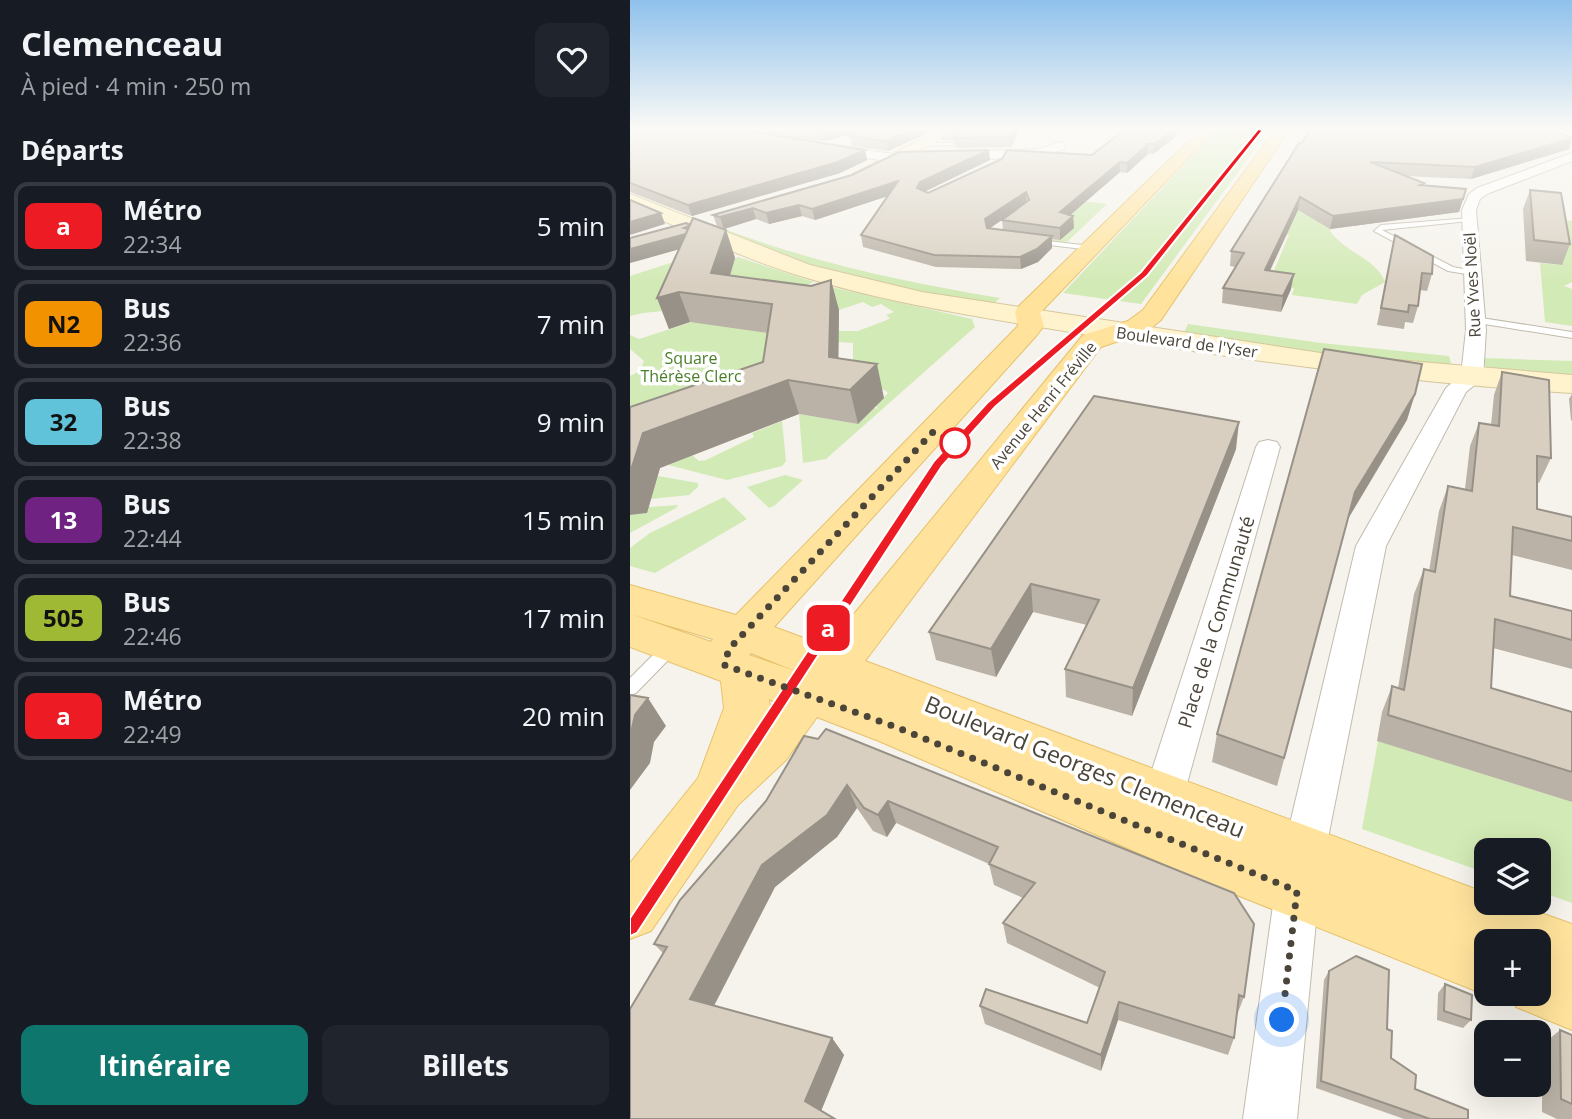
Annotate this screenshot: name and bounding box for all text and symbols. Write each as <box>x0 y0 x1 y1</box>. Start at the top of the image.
text: Clemenceau <box>21 21 223 66</box>
button: heart <box>535 23 609 97</box>
text: À pied · 4 min · 250 m <box>21 70 251 102</box>
text: Départs <box>21 132 124 168</box>
text: Métro <box>123 192 202 228</box>
text: 5 min <box>537 208 605 244</box>
text: a <box>56 209 71 242</box>
text: 22:34 <box>123 228 182 260</box>
street label: Rue Yves Noël <box>1458 232 1486 338</box>
text: Bus <box>123 290 170 326</box>
text: 7 min <box>537 306 605 342</box>
text: N2 <box>47 307 80 340</box>
street label: Boulevard de l'Yser <box>1115 321 1260 363</box>
text: 22:36 <box>123 326 182 358</box>
street label: Avenue Henri Fréville <box>985 337 1101 473</box>
park label: Square Thérèse Clerc <box>640 347 742 387</box>
text: Bus <box>123 388 170 424</box>
text: 9 min <box>537 404 605 440</box>
text: 32 <box>50 405 77 438</box>
text: 22:38 <box>123 424 182 456</box>
unlabelled marker <box>940 428 970 458</box>
text: Bus <box>123 486 170 522</box>
text: 15 min <box>522 502 605 538</box>
text: 13 <box>50 503 77 536</box>
street label: Place de la Communauté <box>1171 513 1261 731</box>
text: 22:44 <box>123 522 182 554</box>
text: Bus <box>123 584 170 620</box>
text: 17 min <box>522 600 605 636</box>
text: 505 <box>43 601 84 634</box>
line badge: a <box>805 605 851 651</box>
text: a <box>821 611 835 644</box>
text: 22:46 <box>123 620 182 652</box>
text: Métro <box>123 682 202 718</box>
street label: Boulevard Georges Clemenceau <box>920 687 1250 845</box>
text: 20 min <box>522 698 605 734</box>
text: a <box>56 699 71 732</box>
text: 22:49 <box>123 718 182 750</box>
map controls <box>1474 838 1551 1097</box>
button: layers <box>1474 838 1551 915</box>
button: + <box>1474 929 1551 1006</box>
your location <box>1264 1002 1299 1037</box>
button: − <box>1474 1020 1551 1097</box>
button: Itinéraire <box>21 1025 308 1105</box>
button: Billets <box>322 1025 609 1105</box>

